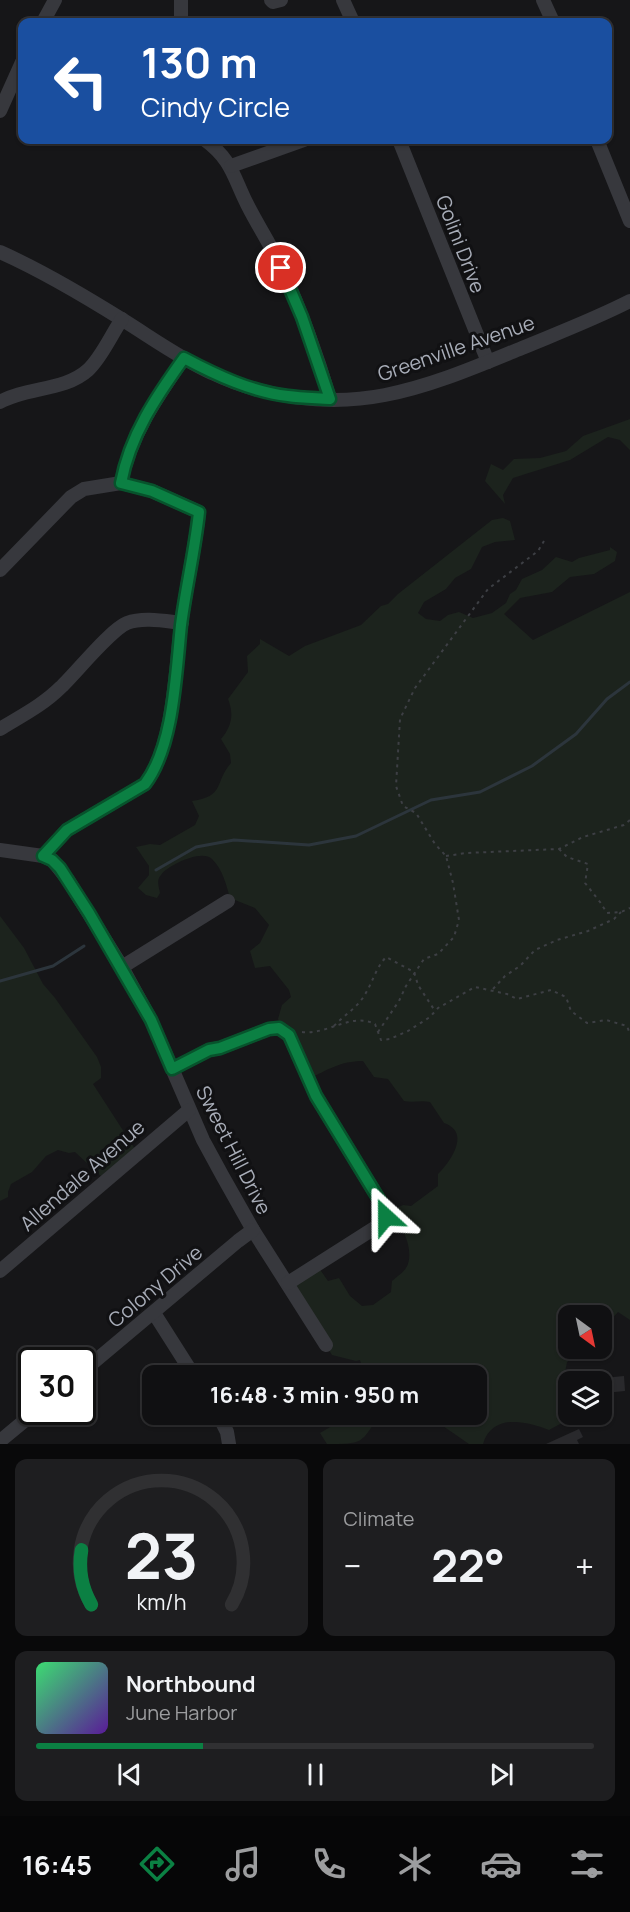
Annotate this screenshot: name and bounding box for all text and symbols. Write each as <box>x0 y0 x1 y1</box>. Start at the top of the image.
text: 130 m <box>141 33 258 91</box>
icon: left <box>42 42 120 120</box>
text: Cindy Circle <box>141 88 290 125</box>
street label: Golini Drive <box>430 191 492 297</box>
pin <box>255 242 306 293</box>
icon: arrive <box>264 251 297 284</box>
street label: Greenville Avenue <box>374 308 538 388</box>
street label: Sweet Hill Drive <box>190 1081 278 1219</box>
street label: Allendale Avenue <box>14 1113 150 1237</box>
position arrow <box>354 1185 418 1249</box>
street label: Colony Drive <box>102 1239 208 1333</box>
north arrow <box>558 1305 612 1359</box>
map controls <box>558 1305 612 1425</box>
speed limit sign: 30 <box>18 1347 96 1425</box>
button: layers <box>558 1371 612 1425</box>
text: 16:48 · 3 min · 950 m <box>210 1380 419 1410</box>
text: Climate <box>344 1505 415 1532</box>
text: 23 <box>125 1512 198 1598</box>
text: 22° <box>431 1534 505 1596</box>
text: − <box>344 1543 361 1588</box>
text: + <box>575 1543 594 1588</box>
text: km/h <box>136 1587 186 1616</box>
text: Northbound <box>126 1669 256 1699</box>
text: June Harbor <box>126 1699 238 1726</box>
icon: previous <box>113 1758 146 1791</box>
icon: pause <box>299 1758 332 1791</box>
icon: next <box>485 1758 518 1791</box>
icon: directions <box>136 1843 178 1885</box>
icon: music <box>222 1843 264 1885</box>
icon: phone <box>308 1843 350 1885</box>
icon: climate <box>394 1843 436 1885</box>
icon: car <box>480 1843 522 1885</box>
icon: filters <box>566 1843 608 1885</box>
text: 16:45 <box>22 1846 92 1883</box>

